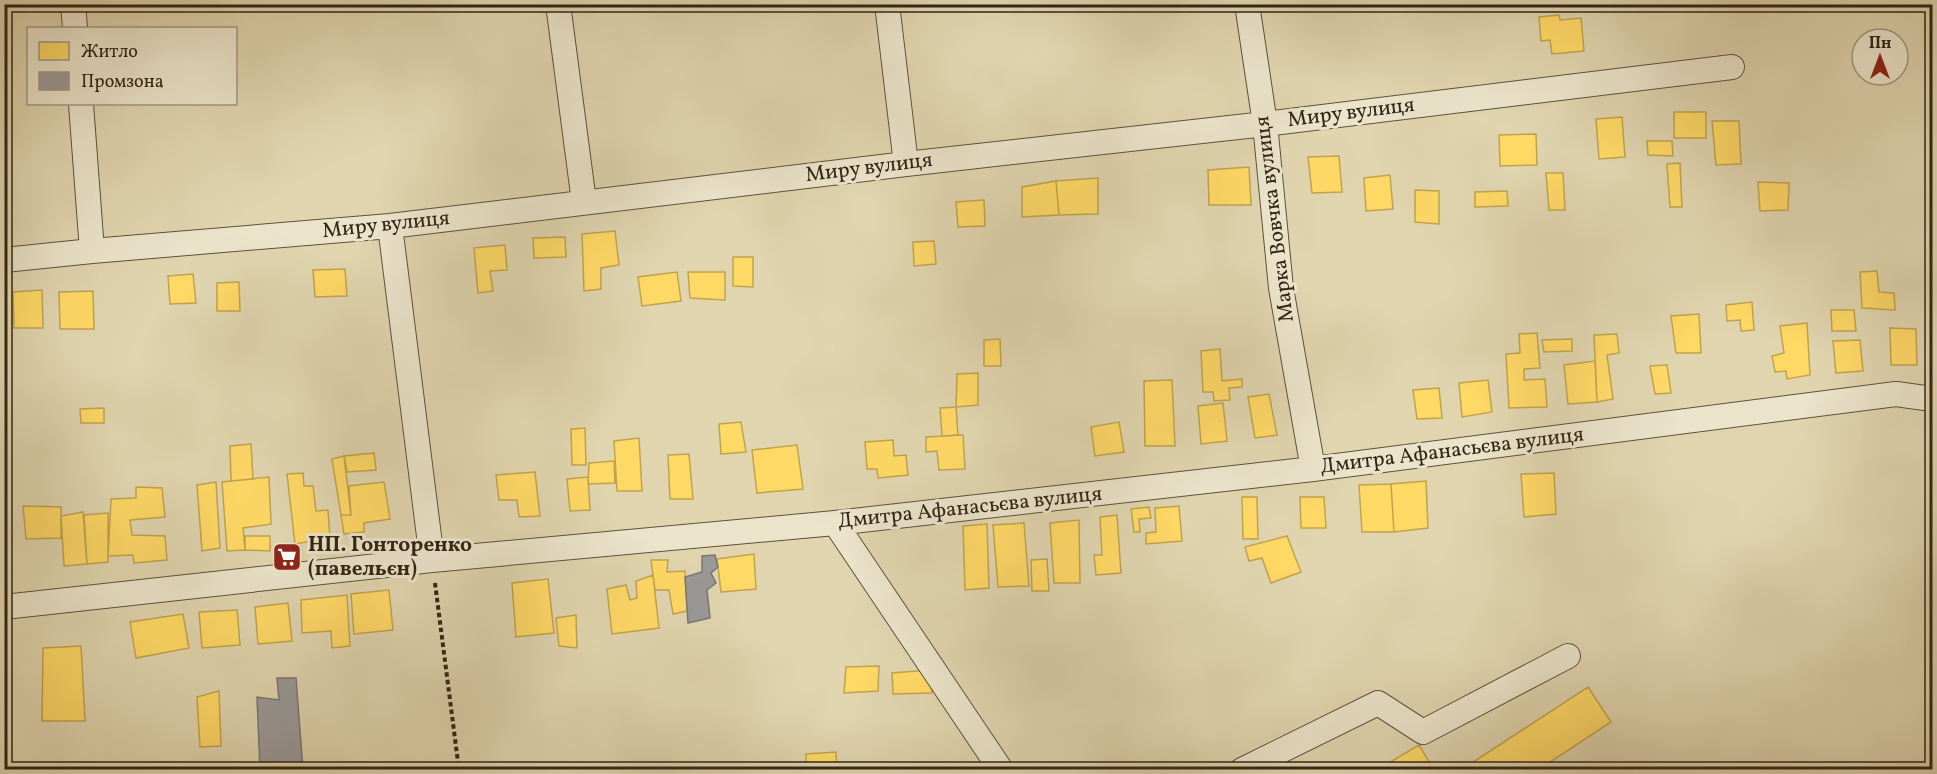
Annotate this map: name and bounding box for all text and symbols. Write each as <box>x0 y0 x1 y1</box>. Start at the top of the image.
legend <box>27 27 237 105</box>
north arrow <box>1850 27 1910 87</box>
text: Пн <box>1869 33 1891 55</box>
text: Житло <box>81 40 138 65</box>
text: Промзона <box>81 70 164 95</box>
street label: Миру вулиця <box>1286 91 1416 135</box>
street label: Марка Вовчка вулиця <box>1248 114 1302 324</box>
street label: Миру вулиця <box>804 146 934 190</box>
street label: Миру вулиця <box>321 204 451 246</box>
street label: Дмитра Афанасьєва вулиця <box>1318 420 1586 482</box>
street label: Дмитра Афанасьєва вулиця <box>836 480 1104 536</box>
place label: НП. Гонторенко (павельєн) <box>308 531 472 584</box>
supermarket icon: НП. Гонторенко (павельєн) <box>271 541 303 573</box>

